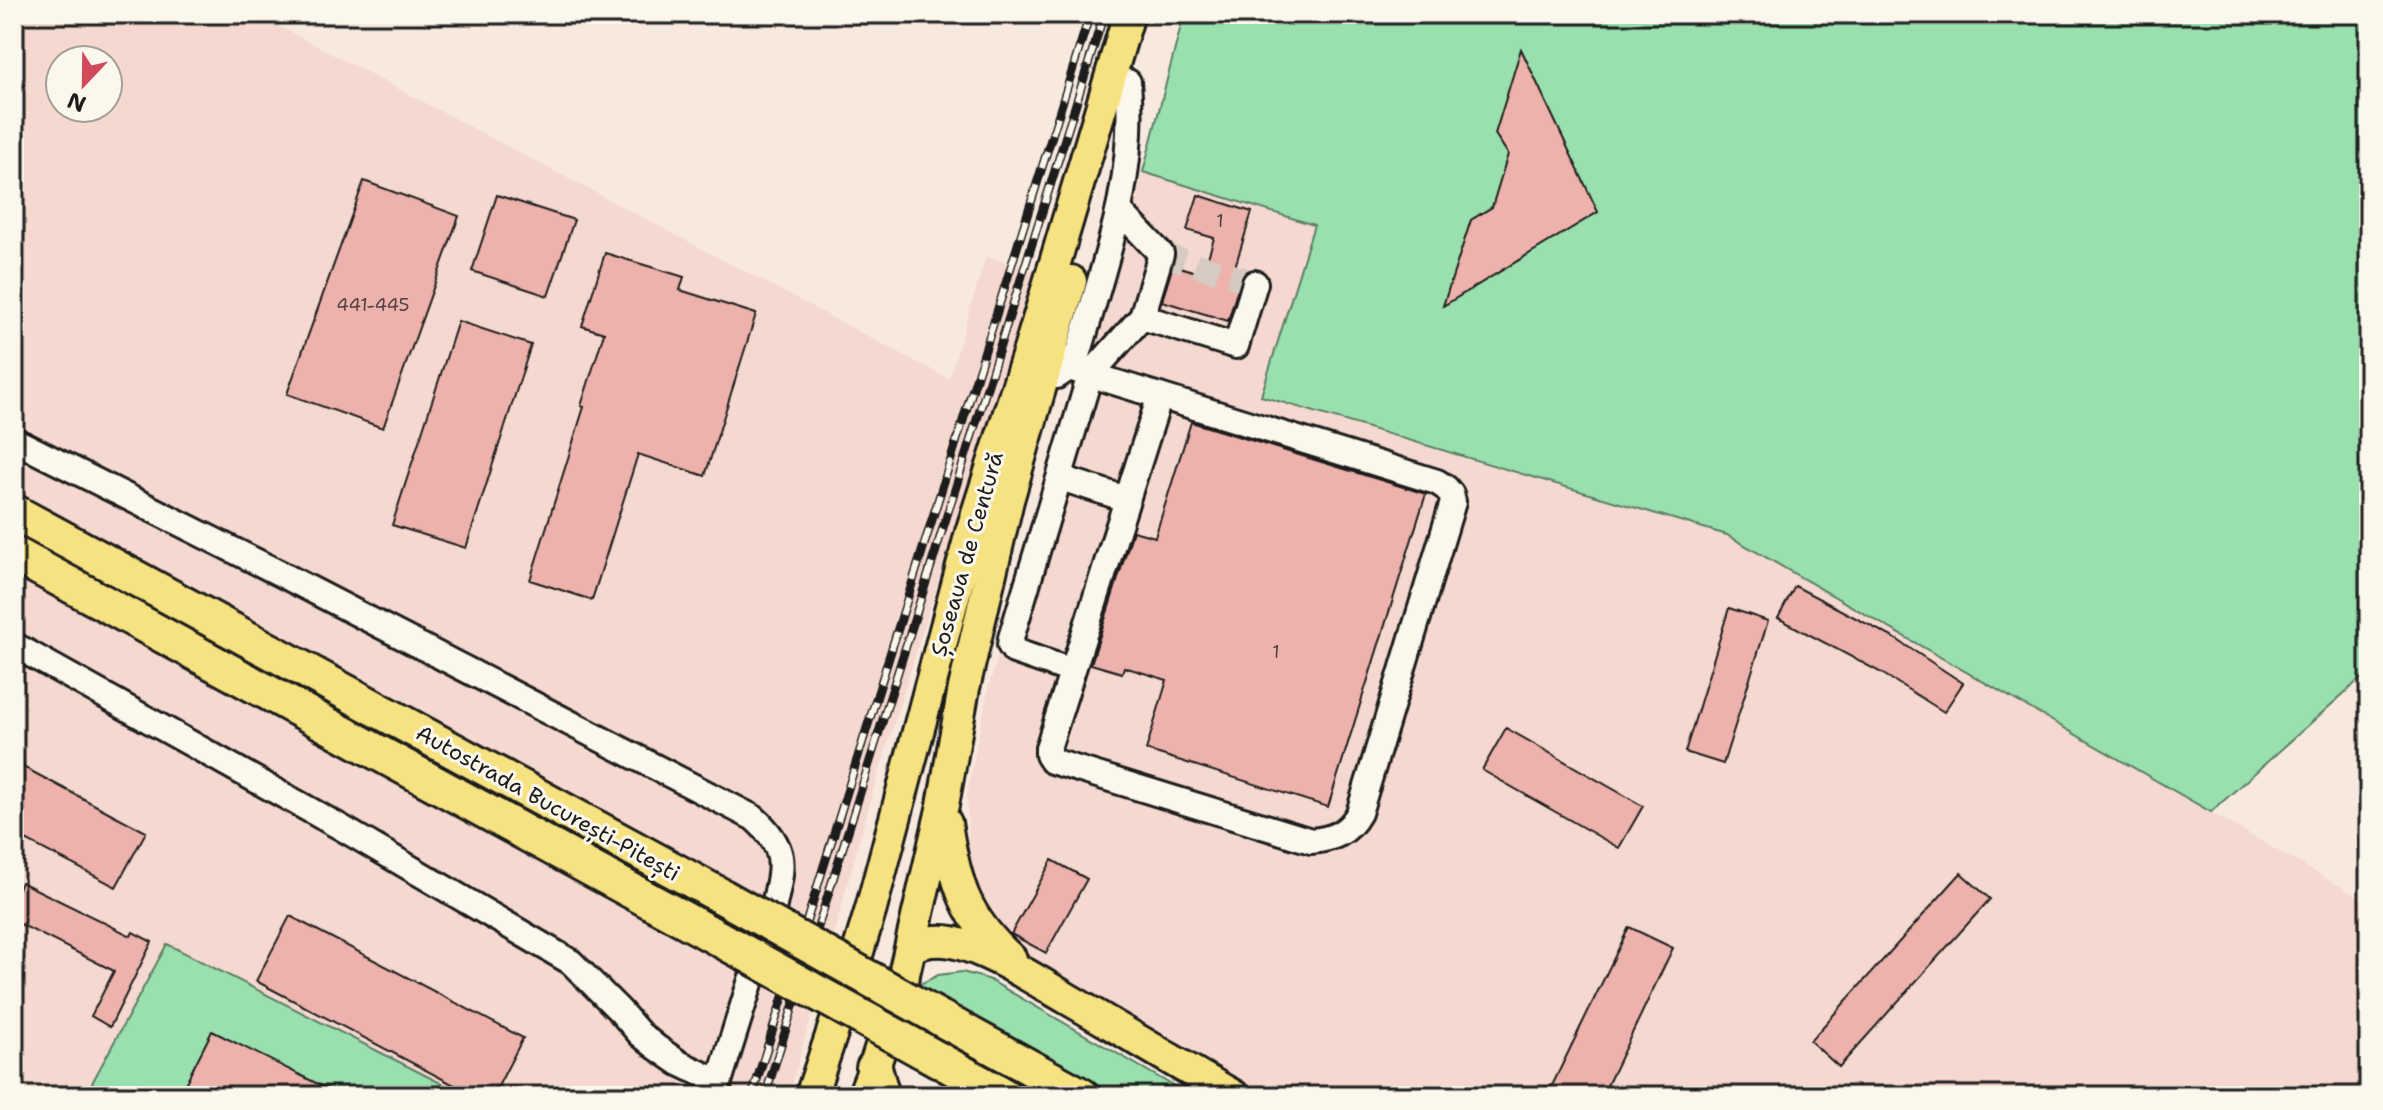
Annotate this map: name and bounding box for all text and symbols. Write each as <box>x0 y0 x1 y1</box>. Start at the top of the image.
north arrow <box>44 44 124 124</box>
text: N <box>63 85 90 119</box>
house number: 1 <box>1216 209 1224 233</box>
house number: 441-445 <box>336 293 410 317</box>
street label: Șoseaua de Centură <box>924 448 1011 660</box>
house number: 1 <box>1272 640 1280 664</box>
street label: Autostrada București-Pitești <box>410 718 685 889</box>

